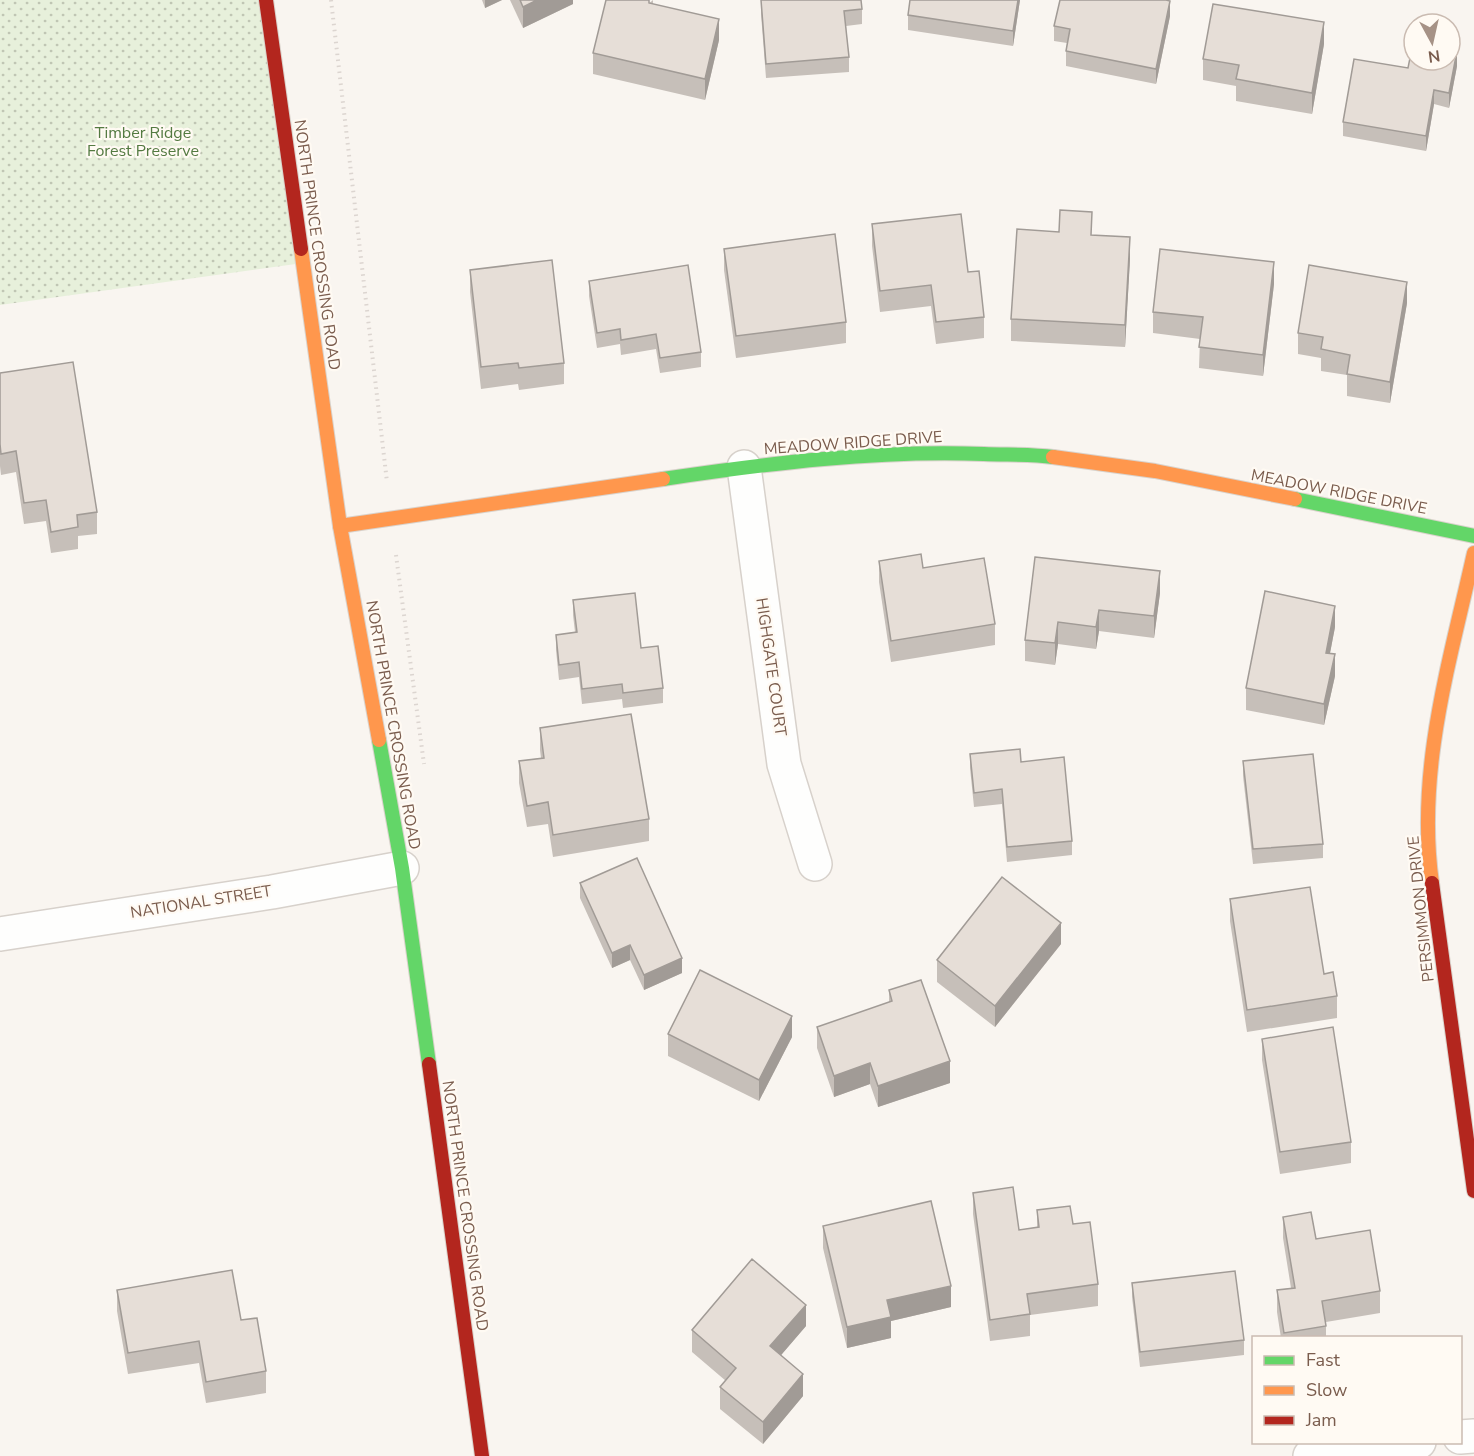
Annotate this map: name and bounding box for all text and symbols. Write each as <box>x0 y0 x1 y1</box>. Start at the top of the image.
north arrow <box>1402 12 1462 72</box>
text: N <box>1426 44 1441 68</box>
street label: NORTH PRINCE CROSSING ROAD <box>289 118 345 372</box>
park label: Timber Ridge Forest Preserve <box>87 122 199 162</box>
street label: MEADOW RIDGE DRIVE <box>763 426 943 460</box>
street label: MEADOW RIDGE DRIVE <box>1249 464 1429 520</box>
street label: HIGHGATE COURT <box>750 596 792 738</box>
street label: NORTH PRINCE CROSSING ROAD <box>360 599 426 851</box>
street label: PERSIMMON DRIVE <box>1402 835 1440 983</box>
street label: NATIONAL STREET <box>129 880 274 924</box>
street label: NORTH PRINCE CROSSING ROAD <box>437 1079 493 1333</box>
legend <box>1252 1336 1462 1444</box>
text: Fast <box>1306 1348 1341 1372</box>
text: Slow <box>1306 1378 1347 1402</box>
text: Jam <box>1305 1408 1337 1432</box>

